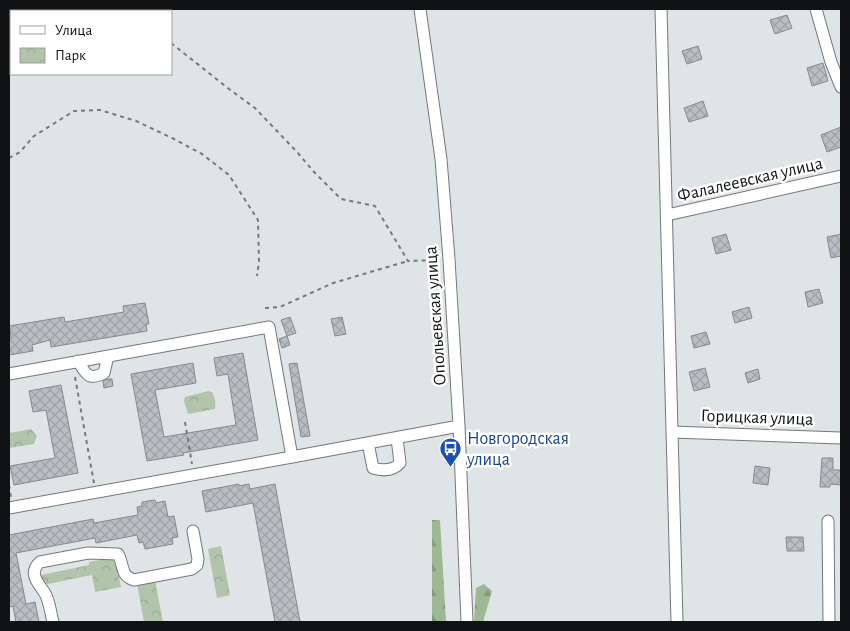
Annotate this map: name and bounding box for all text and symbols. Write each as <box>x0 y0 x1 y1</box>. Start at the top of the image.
legend <box>10 10 172 75</box>
text: Улица <box>55 23 92 38</box>
text: Парк <box>55 48 86 63</box>
street label: Фалалеевская улица <box>676 154 825 205</box>
street label: Опольевская улица <box>422 246 450 386</box>
street label: Горицкая улица <box>700 407 814 429</box>
place label: Новгородская улица <box>466 430 569 469</box>
bus stop icon: Новгородская улица <box>439 436 463 467</box>

